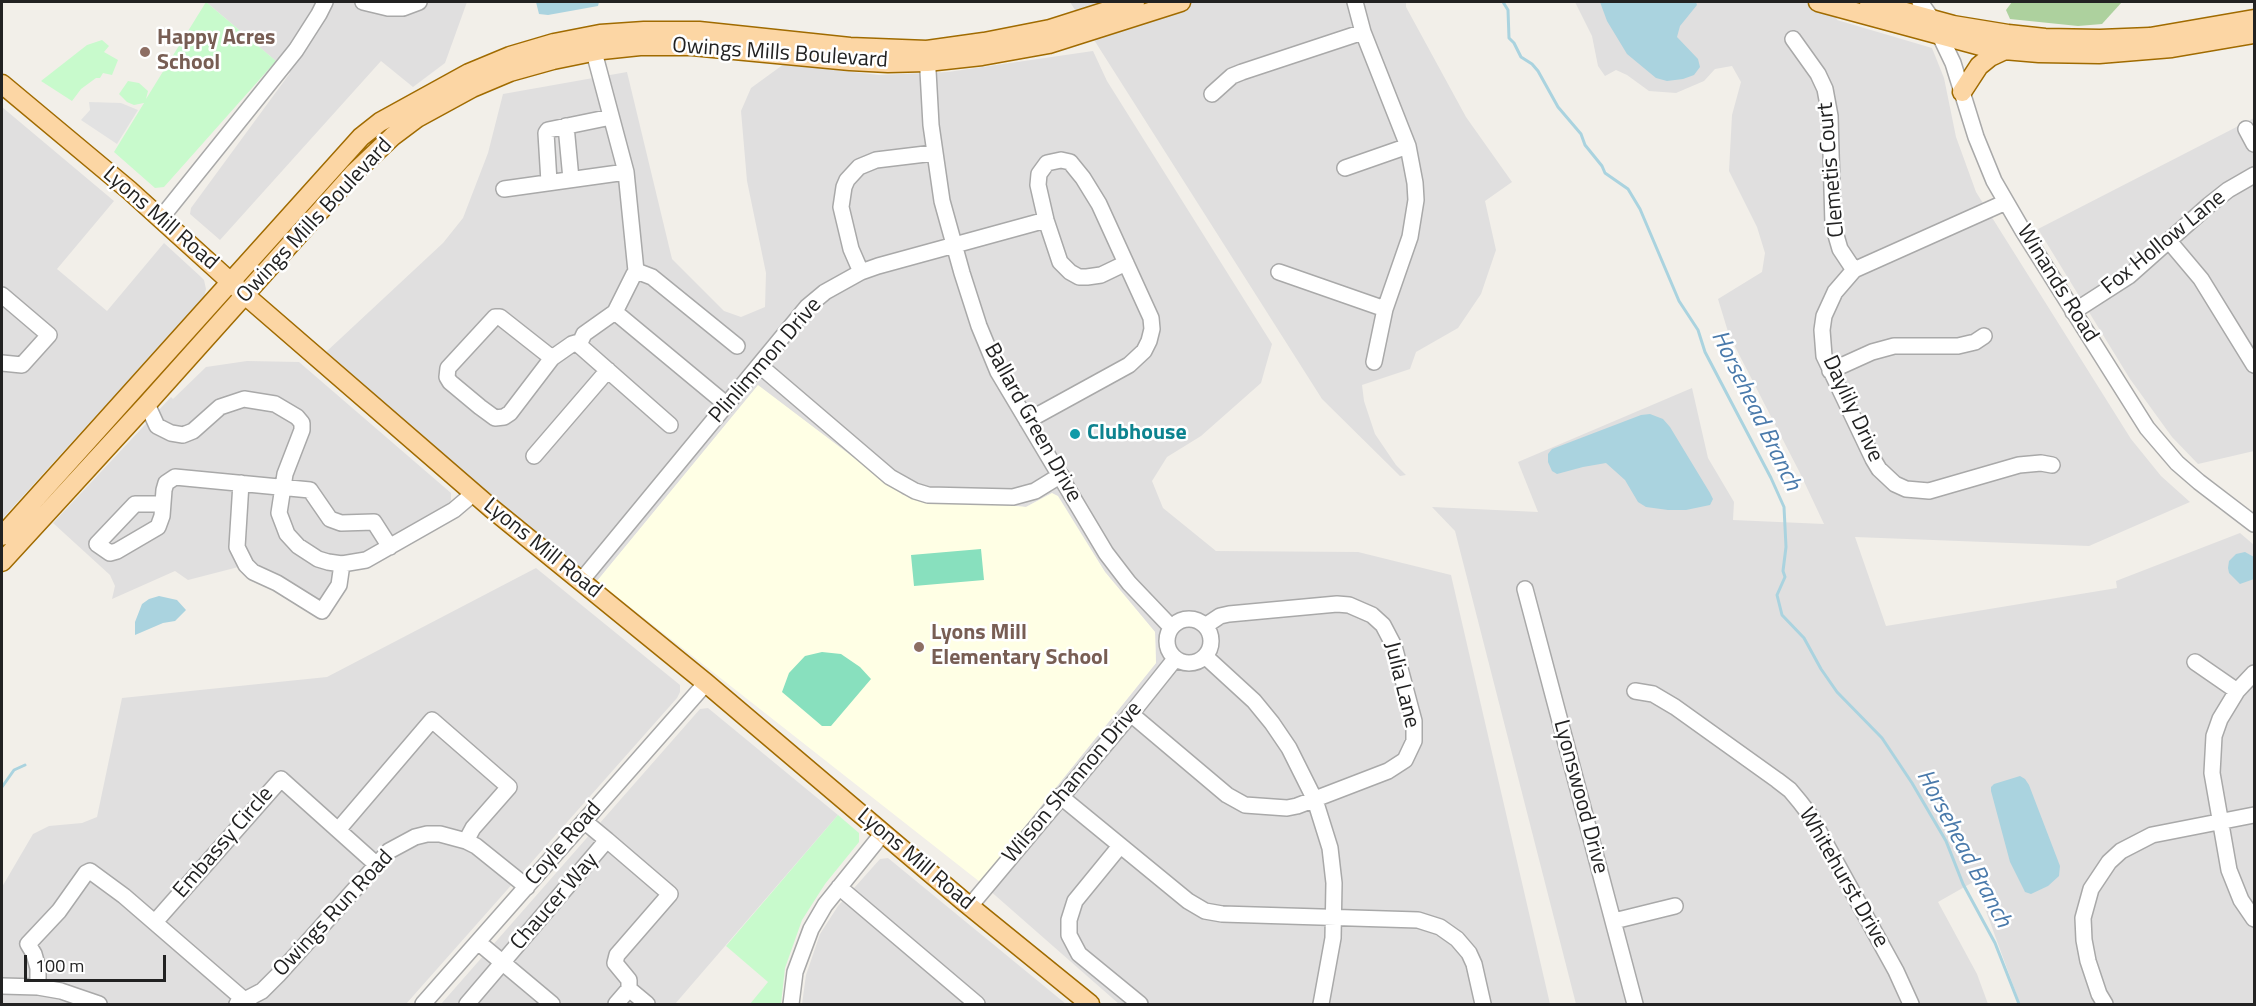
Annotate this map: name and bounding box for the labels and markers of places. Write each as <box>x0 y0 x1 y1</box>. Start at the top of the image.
place label: Happy Acres School <box>157 26 275 78</box>
marker: Happy Acres School <box>138 45 152 59</box>
place label: Clubhouse <box>1087 421 1187 447</box>
marker: Clubhouse <box>1068 427 1082 441</box>
place label: Lyons Mill Elementary School <box>931 621 1109 672</box>
marker: Lyons Mill Elementary School <box>912 640 926 654</box>

